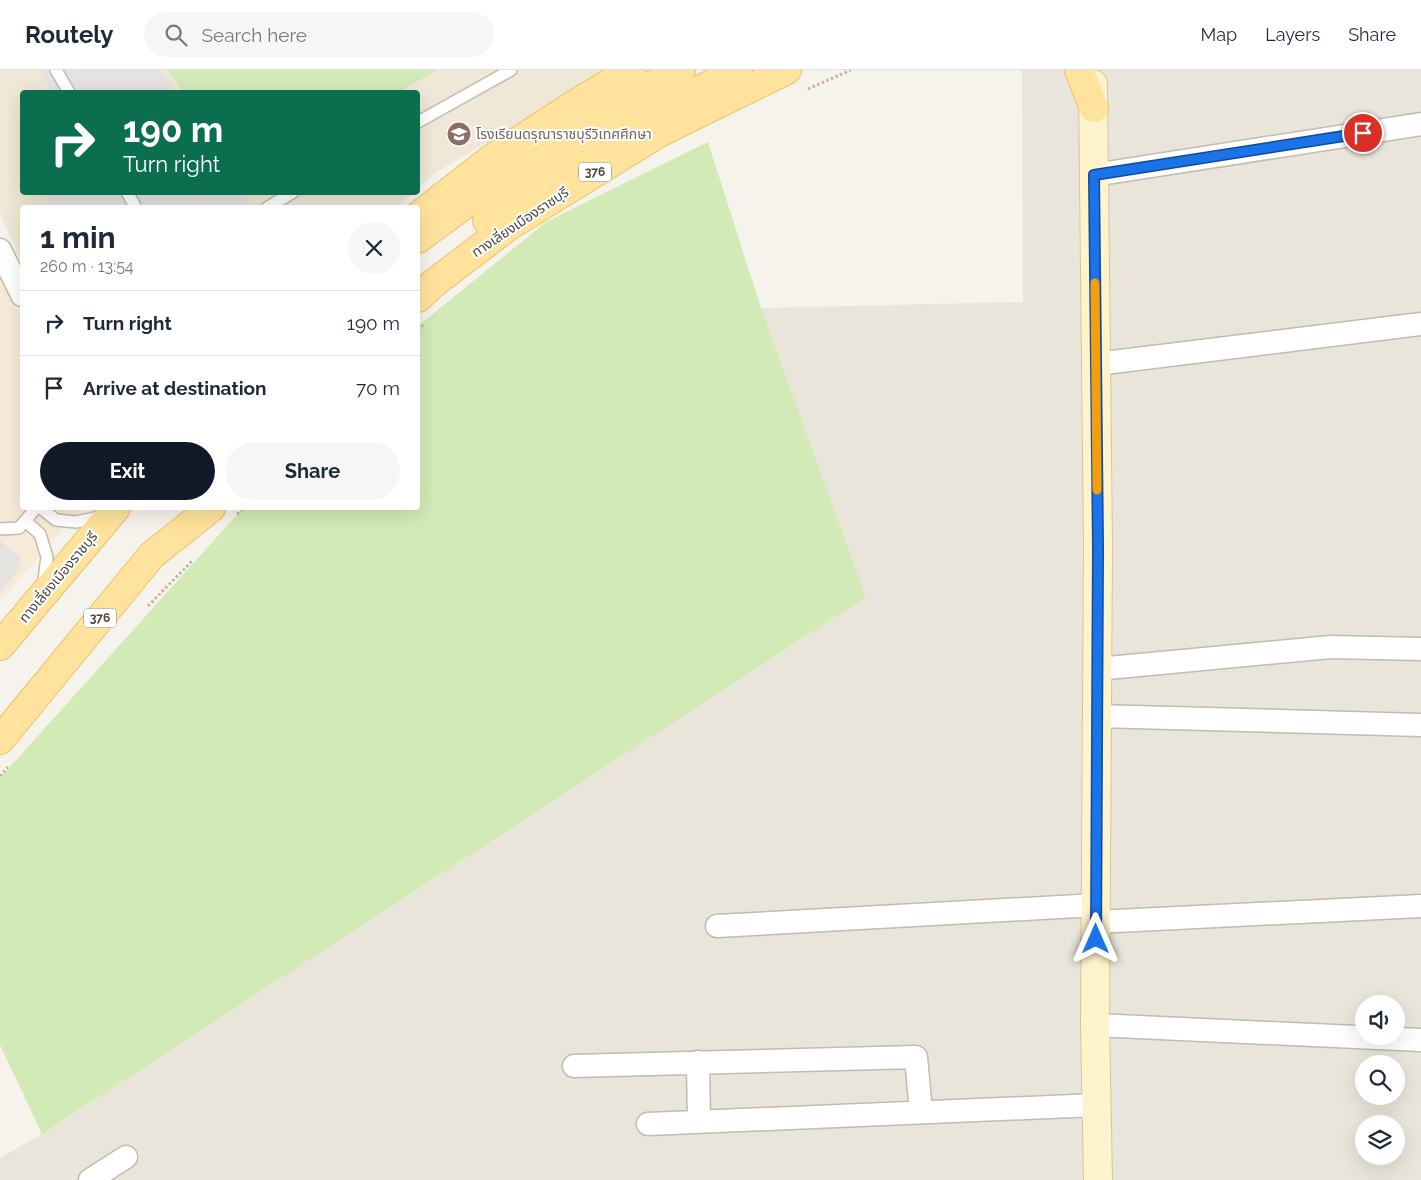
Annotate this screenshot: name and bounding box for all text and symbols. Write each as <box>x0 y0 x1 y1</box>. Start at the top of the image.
search box <box>144 12 494 57</box>
text: Routely <box>25 20 114 49</box>
icon: search <box>162 21 190 49</box>
text: Search here <box>202 24 307 46</box>
text: Map <box>1201 24 1237 45</box>
text: Layers <box>1265 24 1320 45</box>
text: Share <box>1348 24 1396 45</box>
text: 190 m <box>123 109 223 150</box>
icon: right <box>40 110 105 175</box>
pin <box>1342 112 1384 154</box>
icon: arrive <box>1349 119 1377 147</box>
school or university icon: โรงเรียนดรุณาราชบุรีวิเทศศึกษา <box>446 121 472 147</box>
place label: โรงเรียนดรุณาราชบุรีวิเทศศึกษา <box>476 126 652 143</box>
text: Turn right <box>123 151 220 177</box>
road number: 376 <box>579 162 611 181</box>
street label: ทางเลี่ยงเมืองราชบุรี <box>467 182 572 261</box>
text: 1 min <box>40 220 116 255</box>
button: close <box>348 222 400 274</box>
text: 260 m · 13:54 <box>40 257 134 276</box>
icon: right <box>40 309 68 337</box>
text: Turn right <box>83 312 172 334</box>
text: 190 m <box>347 312 400 334</box>
icon: arrive <box>40 374 68 402</box>
text: Arrive at destination <box>83 377 267 399</box>
text: 70 m <box>356 377 400 399</box>
button: Exit <box>40 442 215 500</box>
button: Share <box>225 442 400 500</box>
street label: ทางเลี่ยงเมืองราชบุรี <box>14 527 101 626</box>
road number: 376 <box>84 608 116 628</box>
position arrow <box>1069 912 1121 964</box>
map controls <box>1355 995 1405 1165</box>
button: sound <box>1355 995 1405 1045</box>
button: search <box>1355 1055 1405 1105</box>
button: layers <box>1355 1115 1405 1165</box>

